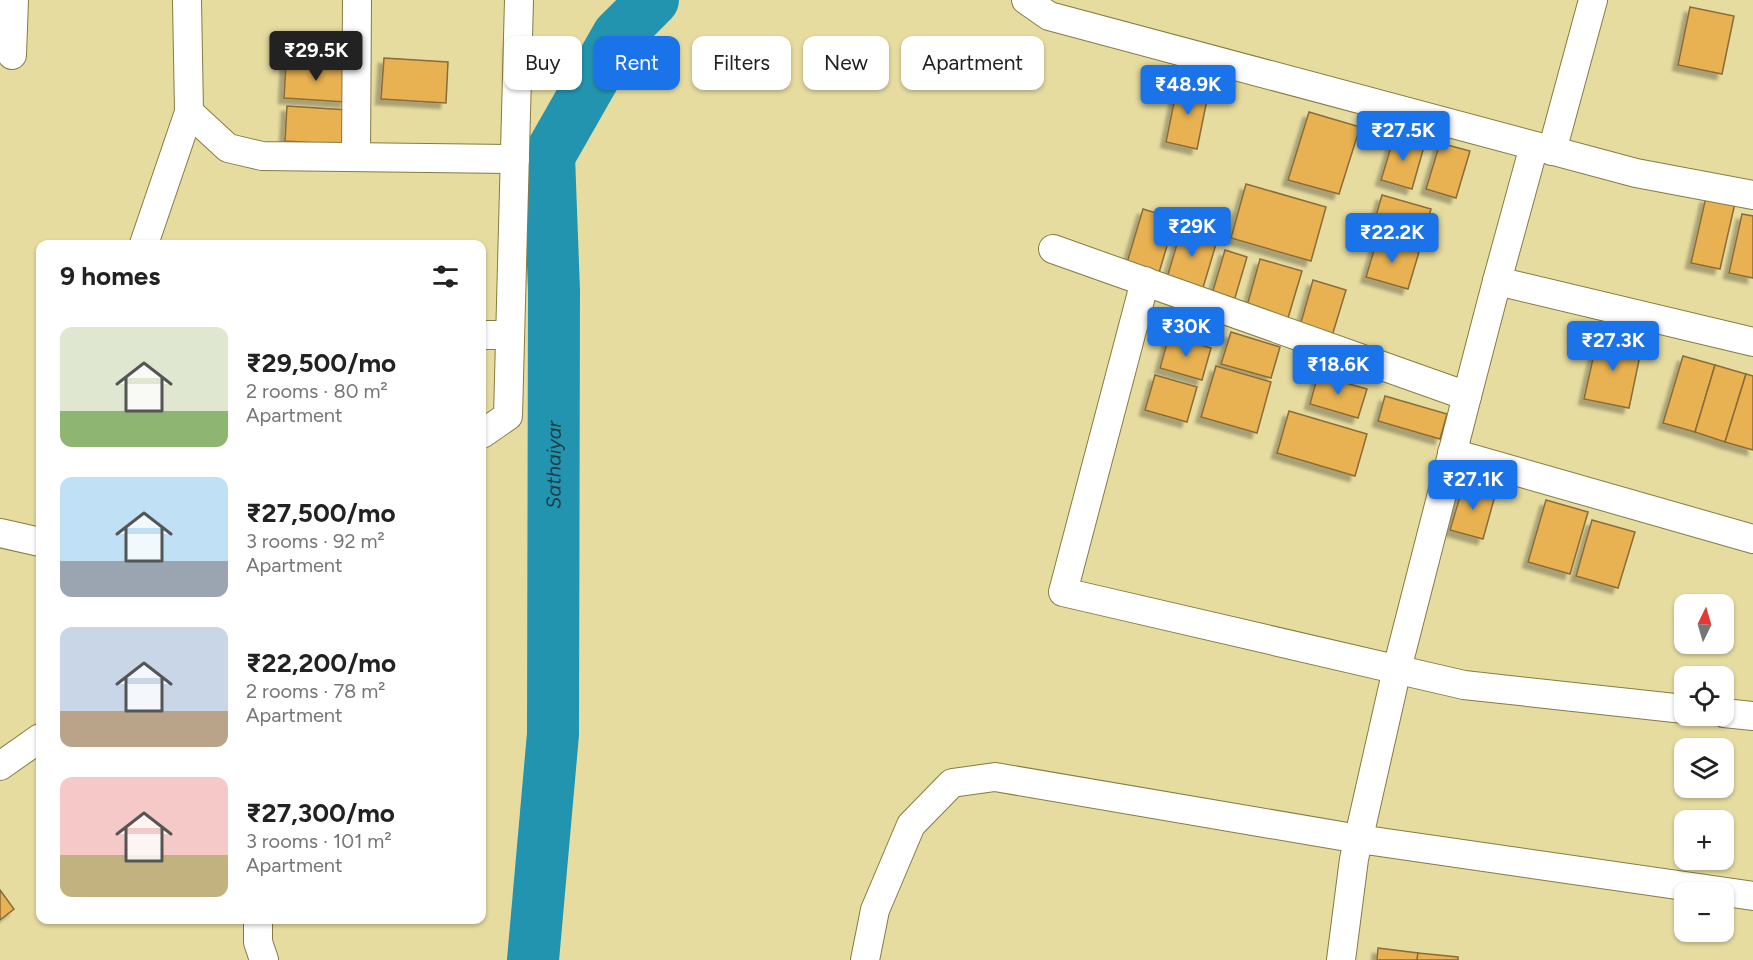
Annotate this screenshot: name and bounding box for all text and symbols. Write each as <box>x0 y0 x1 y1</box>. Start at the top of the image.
pin: ₹29.5K <box>267 31 365 82</box>
chip: Buy <box>504 36 582 90</box>
chip: Rent <box>594 36 680 90</box>
chip: Filters <box>692 36 791 90</box>
chip: New <box>803 36 889 90</box>
chip: Apartment <box>901 36 1044 90</box>
text: ₹29.5K <box>283 38 349 62</box>
pin: ₹48.9K <box>1139 65 1237 116</box>
text: ₹48.9K <box>1155 72 1221 96</box>
pin: ₹27.5K <box>1354 111 1452 162</box>
text: ₹27.5K <box>1371 118 1435 142</box>
pin: ₹29K <box>1156 207 1228 258</box>
pin: ₹22.2K <box>1343 213 1441 264</box>
text: ₹29K <box>1168 214 1216 238</box>
text: ₹22.2K <box>1359 220 1425 244</box>
text: 9 homes <box>60 260 160 292</box>
icon: filters <box>429 260 462 293</box>
pin: ₹30K <box>1150 307 1222 358</box>
text: ₹30K <box>1161 314 1211 338</box>
pin: ₹27.3K <box>1564 321 1662 372</box>
text: ₹27.3K <box>1581 328 1645 352</box>
pin: ₹18.6K <box>1289 345 1387 396</box>
text: ₹29,500/mo <box>246 347 396 379</box>
icon: home <box>108 351 180 423</box>
text: ₹18.6K <box>1307 352 1369 376</box>
text: 2 rooms · 80 m² <box>246 379 388 403</box>
text: Apartment <box>246 403 343 427</box>
water label: Sathaiyar <box>542 420 566 509</box>
pin: ₹27.1K <box>1424 460 1522 511</box>
text: ₹27.1K <box>1442 467 1504 491</box>
text: ₹27,500/mo <box>246 497 396 529</box>
icon: home <box>108 501 180 573</box>
text: 3 rooms · 92 m² <box>246 529 385 553</box>
text: Apartment <box>246 553 343 577</box>
north arrow <box>1674 594 1734 654</box>
map controls <box>1674 594 1734 942</box>
text: ₹22,200/mo <box>246 647 396 679</box>
icon: home <box>108 651 180 723</box>
button: locate <box>1674 666 1734 726</box>
text: 2 rooms · 78 m² <box>246 679 386 703</box>
text: Apartment <box>246 703 343 727</box>
button: layers <box>1674 738 1734 798</box>
text: ₹27,300/mo <box>246 797 395 829</box>
icon: home <box>108 801 180 873</box>
button: + <box>1674 810 1734 870</box>
text: 3 rooms · 101 m² <box>246 829 392 853</box>
text: Apartment <box>246 853 343 877</box>
button: − <box>1674 882 1734 942</box>

